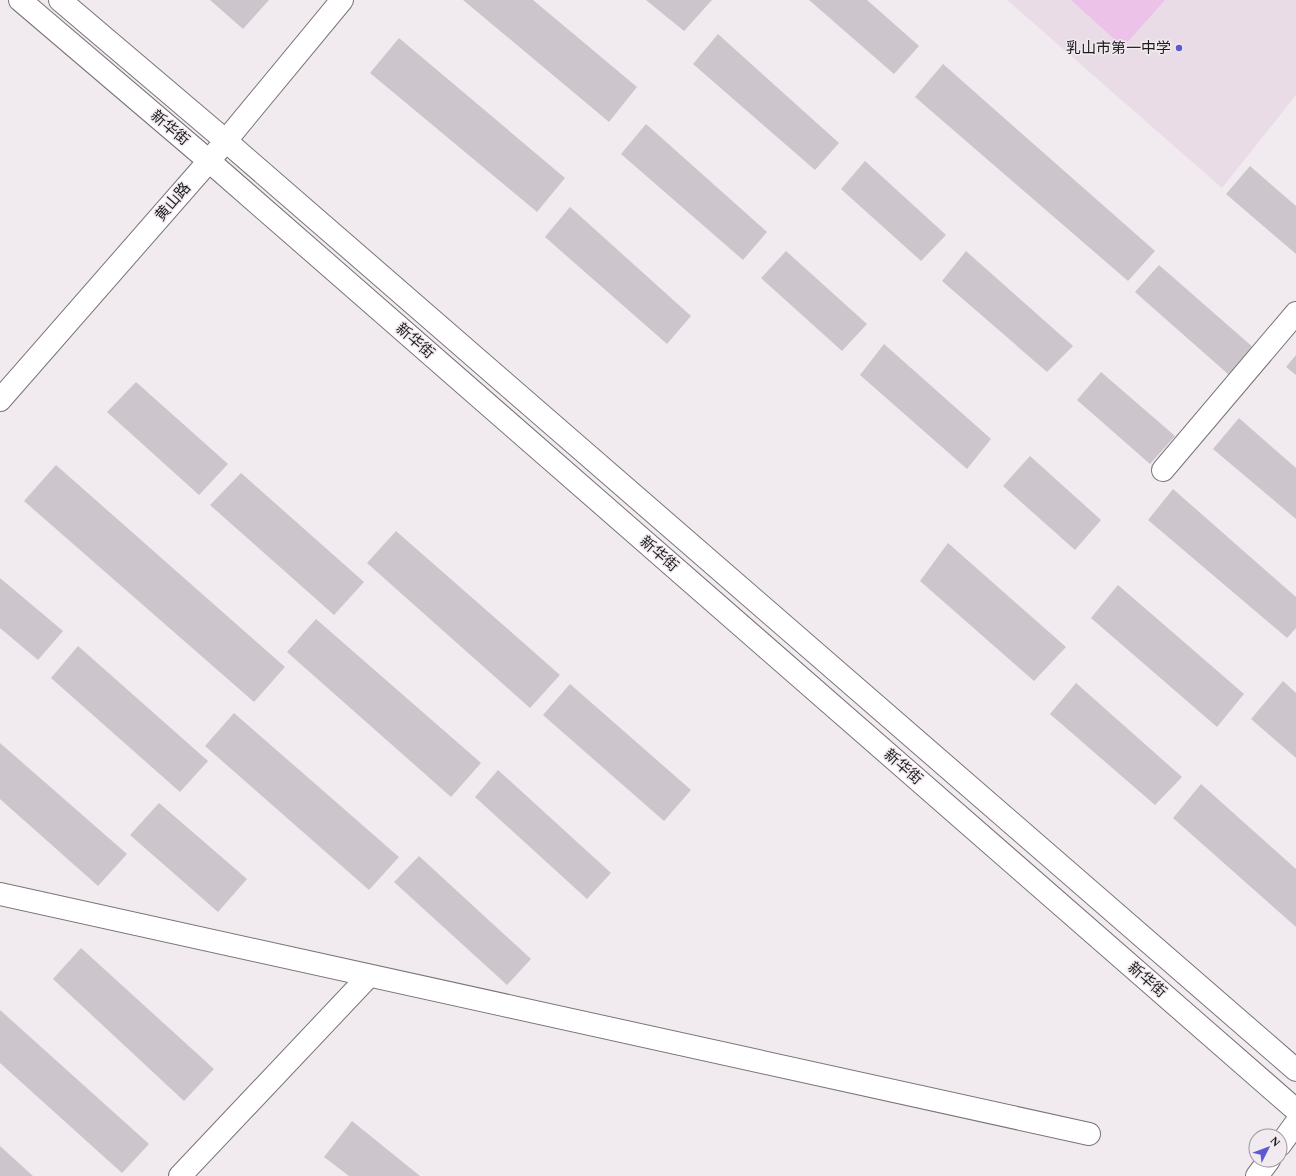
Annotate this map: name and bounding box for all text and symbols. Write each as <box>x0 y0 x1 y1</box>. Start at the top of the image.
place label: 乳山市第一中学 <box>1066 37 1171 60</box>
marker: 乳山市第一中学 <box>1174 43 1184 53</box>
street label: 新华街 <box>145 105 195 151</box>
street label: 黄山路 <box>150 177 196 227</box>
street label: 新华街 <box>390 318 440 364</box>
street label: 新华街 <box>634 531 684 577</box>
street label: 新华街 <box>878 744 928 790</box>
street label: 新华街 <box>1122 957 1172 1003</box>
north arrow <box>1248 1128 1288 1168</box>
text: N <box>1266 1133 1284 1151</box>

